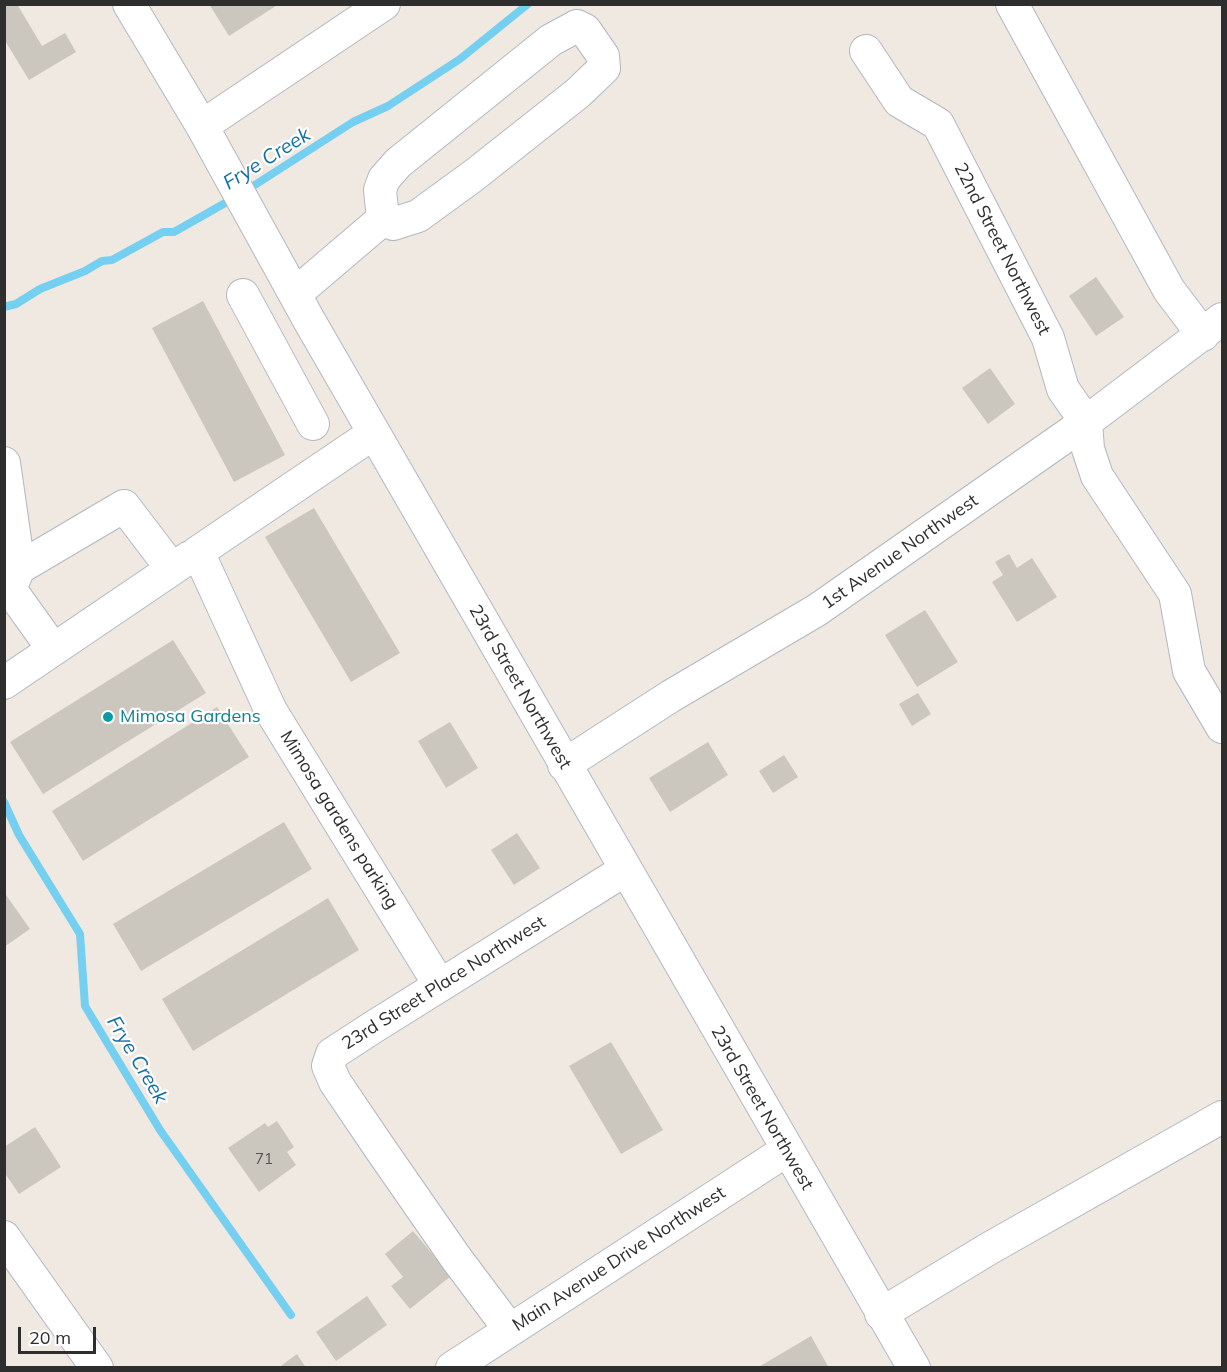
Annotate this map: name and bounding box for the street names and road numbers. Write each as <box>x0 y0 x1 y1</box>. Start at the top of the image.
street label: 22nd Street Northwest <box>949 159 1055 339</box>
street label: 1st Avenue Northwest <box>818 490 982 614</box>
street label: 23rd Street Northwest <box>464 601 576 773</box>
street label: Mimosa gardens parking <box>275 727 403 913</box>
street label: 23rd Street Place Northwest <box>338 911 550 1055</box>
street label: 23rd Street Northwest <box>706 1022 818 1194</box>
street label: Main Avenue Drive Northwest <box>509 1182 729 1336</box>

